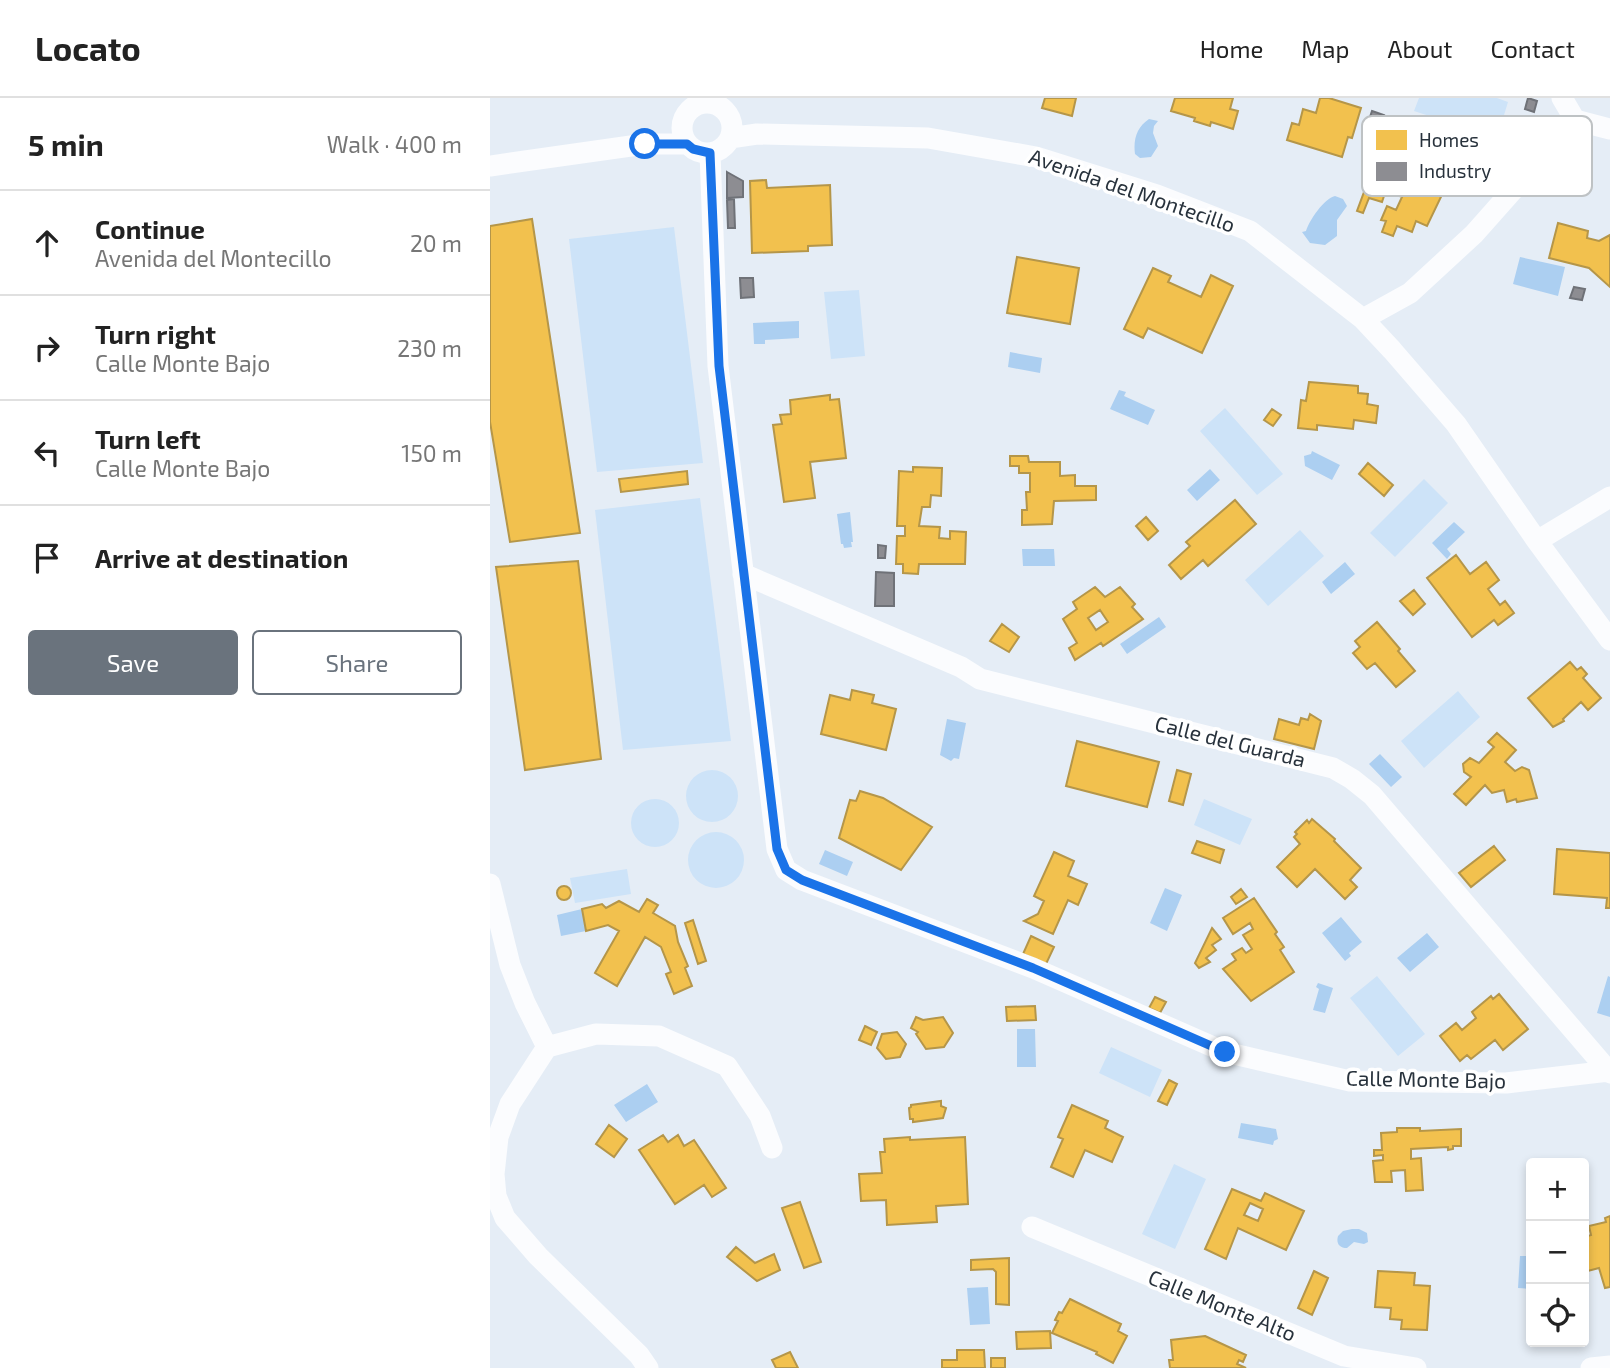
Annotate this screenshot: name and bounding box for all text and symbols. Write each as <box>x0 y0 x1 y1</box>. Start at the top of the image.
text: Locato <box>35 28 141 68</box>
text: Home <box>1200 34 1263 63</box>
text: Map <box>1301 34 1349 63</box>
text: About <box>1387 34 1453 63</box>
text: Contact <box>1491 34 1575 63</box>
legend <box>1362 116 1592 196</box>
text: 5 min <box>28 126 104 162</box>
route start <box>629 128 660 159</box>
text: Homes <box>1419 128 1479 151</box>
text: Walk · 400 m <box>327 130 462 158</box>
street label: Avenida del Montecillo <box>1026 143 1239 237</box>
text: Industry <box>1419 159 1491 182</box>
text: Continue <box>95 213 205 244</box>
icon: ahead <box>28 224 66 262</box>
text: 20 m <box>410 229 462 257</box>
text: Avenida del Montecillo <box>95 244 332 272</box>
text: Turn right <box>95 318 216 349</box>
icon: right <box>28 329 66 367</box>
text: 230 m <box>397 334 462 362</box>
text: Calle Monte Bajo <box>95 349 270 377</box>
text: Turn left <box>95 423 201 454</box>
icon: left <box>28 434 66 472</box>
text: 150 m <box>401 439 462 467</box>
text: Calle Monte Bajo <box>95 454 270 482</box>
icon: arrive <box>28 539 66 577</box>
text: Arrive at destination <box>95 542 348 573</box>
button: Save <box>28 630 238 695</box>
button: Share <box>252 630 462 695</box>
street label: Calle del Guarda <box>1153 710 1308 771</box>
route end <box>1209 1036 1240 1067</box>
street label: Calle Monte Bajo <box>1346 1065 1506 1093</box>
map controls <box>1526 1158 1589 1347</box>
button: + <box>1526 1158 1589 1221</box>
button: − <box>1526 1221 1589 1284</box>
street label: Calle Monte Alto <box>1145 1264 1300 1346</box>
button: locate <box>1526 1284 1589 1347</box>

